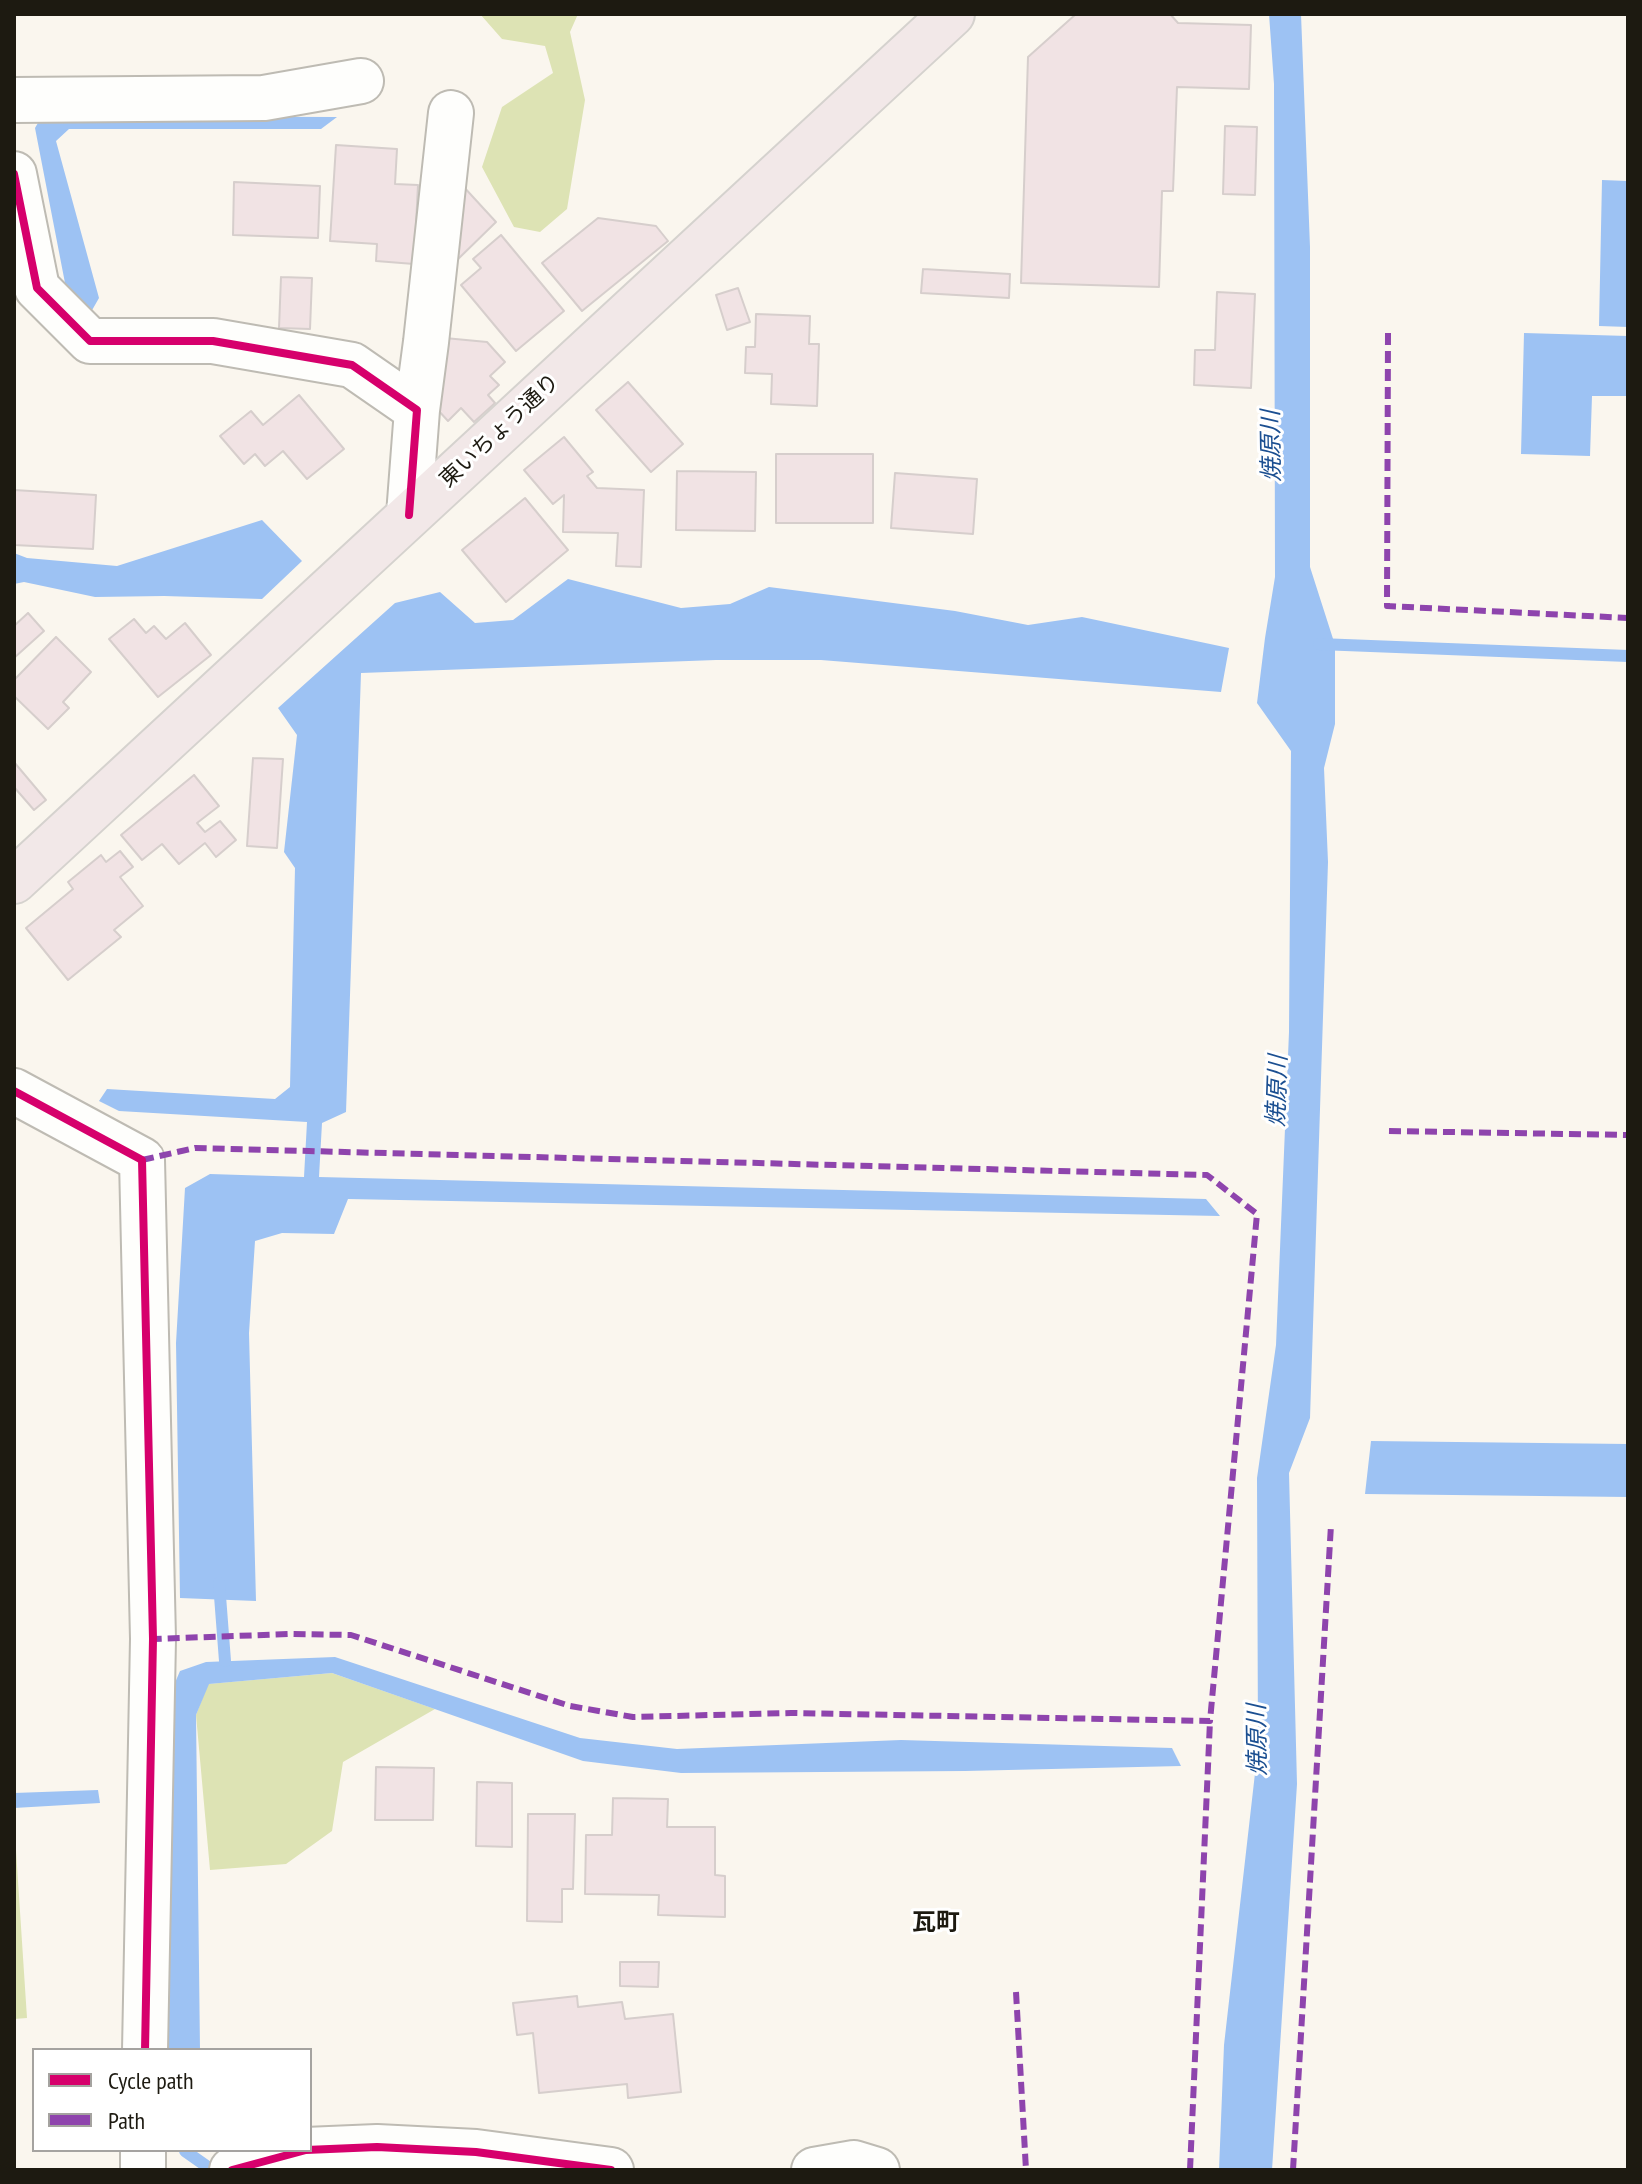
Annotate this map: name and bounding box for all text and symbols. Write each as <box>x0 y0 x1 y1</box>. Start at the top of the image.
street label: 東いちょう通り <box>435 369 565 493</box>
water label: 焼原川 <box>1257 410 1287 482</box>
water label: 焼原川 <box>1262 1055 1294 1127</box>
water label: 焼原川 <box>1243 1704 1273 1776</box>
district label: 瓦町 <box>912 1909 960 1937</box>
legend <box>32 2048 312 2152</box>
text: Cycle path <box>108 2065 194 2096</box>
text: Path <box>108 2105 145 2136</box>

